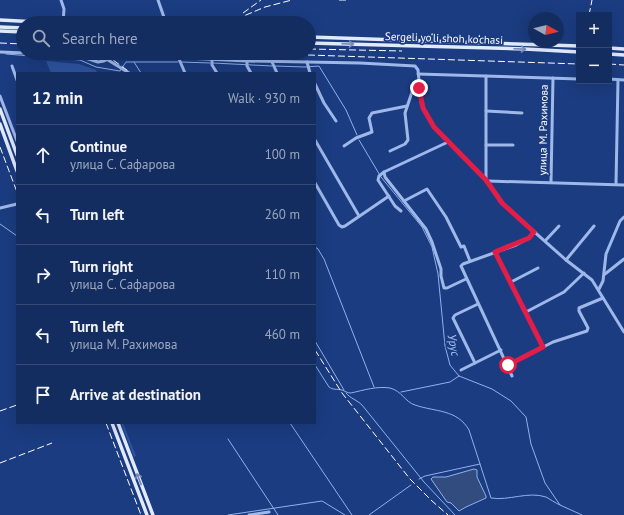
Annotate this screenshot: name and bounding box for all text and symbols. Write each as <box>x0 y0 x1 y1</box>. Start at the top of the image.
north arrow <box>528 12 564 48</box>
map controls <box>576 12 612 84</box>
button: + <box>576 12 612 48</box>
search box <box>16 16 316 60</box>
icon: search <box>30 27 52 49</box>
text: Search here <box>62 29 138 48</box>
street label: Sergeli yo‘li shoh ko‘chasi <box>385 29 503 47</box>
one-way arrow <box>341 40 354 48</box>
one-way arrow <box>513 45 526 53</box>
button: − <box>576 48 612 84</box>
route end <box>410 79 428 97</box>
street label: улица М. Рахимова <box>535 84 551 176</box>
text: 12 min <box>32 87 83 109</box>
text: Walk · 930 m <box>228 90 300 107</box>
text: Continue <box>70 137 127 156</box>
icon: ahead <box>32 144 54 166</box>
text: 100 m <box>265 146 300 163</box>
text: улица С. Сафарова <box>70 156 175 173</box>
icon: left <box>32 204 54 226</box>
text: Turn left <box>70 205 124 224</box>
text: 260 m <box>265 206 300 223</box>
text: Turn right <box>70 257 133 276</box>
icon: right <box>32 264 54 286</box>
text: 110 m <box>265 266 300 283</box>
text: улица С. Сафарова <box>70 276 175 293</box>
text: Turn left <box>70 317 124 336</box>
icon: left <box>32 324 54 346</box>
text: 460 m <box>265 326 300 343</box>
water label: Урус <box>445 333 464 358</box>
text: улица М. Рахимова <box>70 336 177 353</box>
route start <box>499 356 517 374</box>
icon: arrive <box>32 384 54 406</box>
text: Arrive at destination <box>70 385 201 404</box>
one-way arrow <box>134 473 142 485</box>

